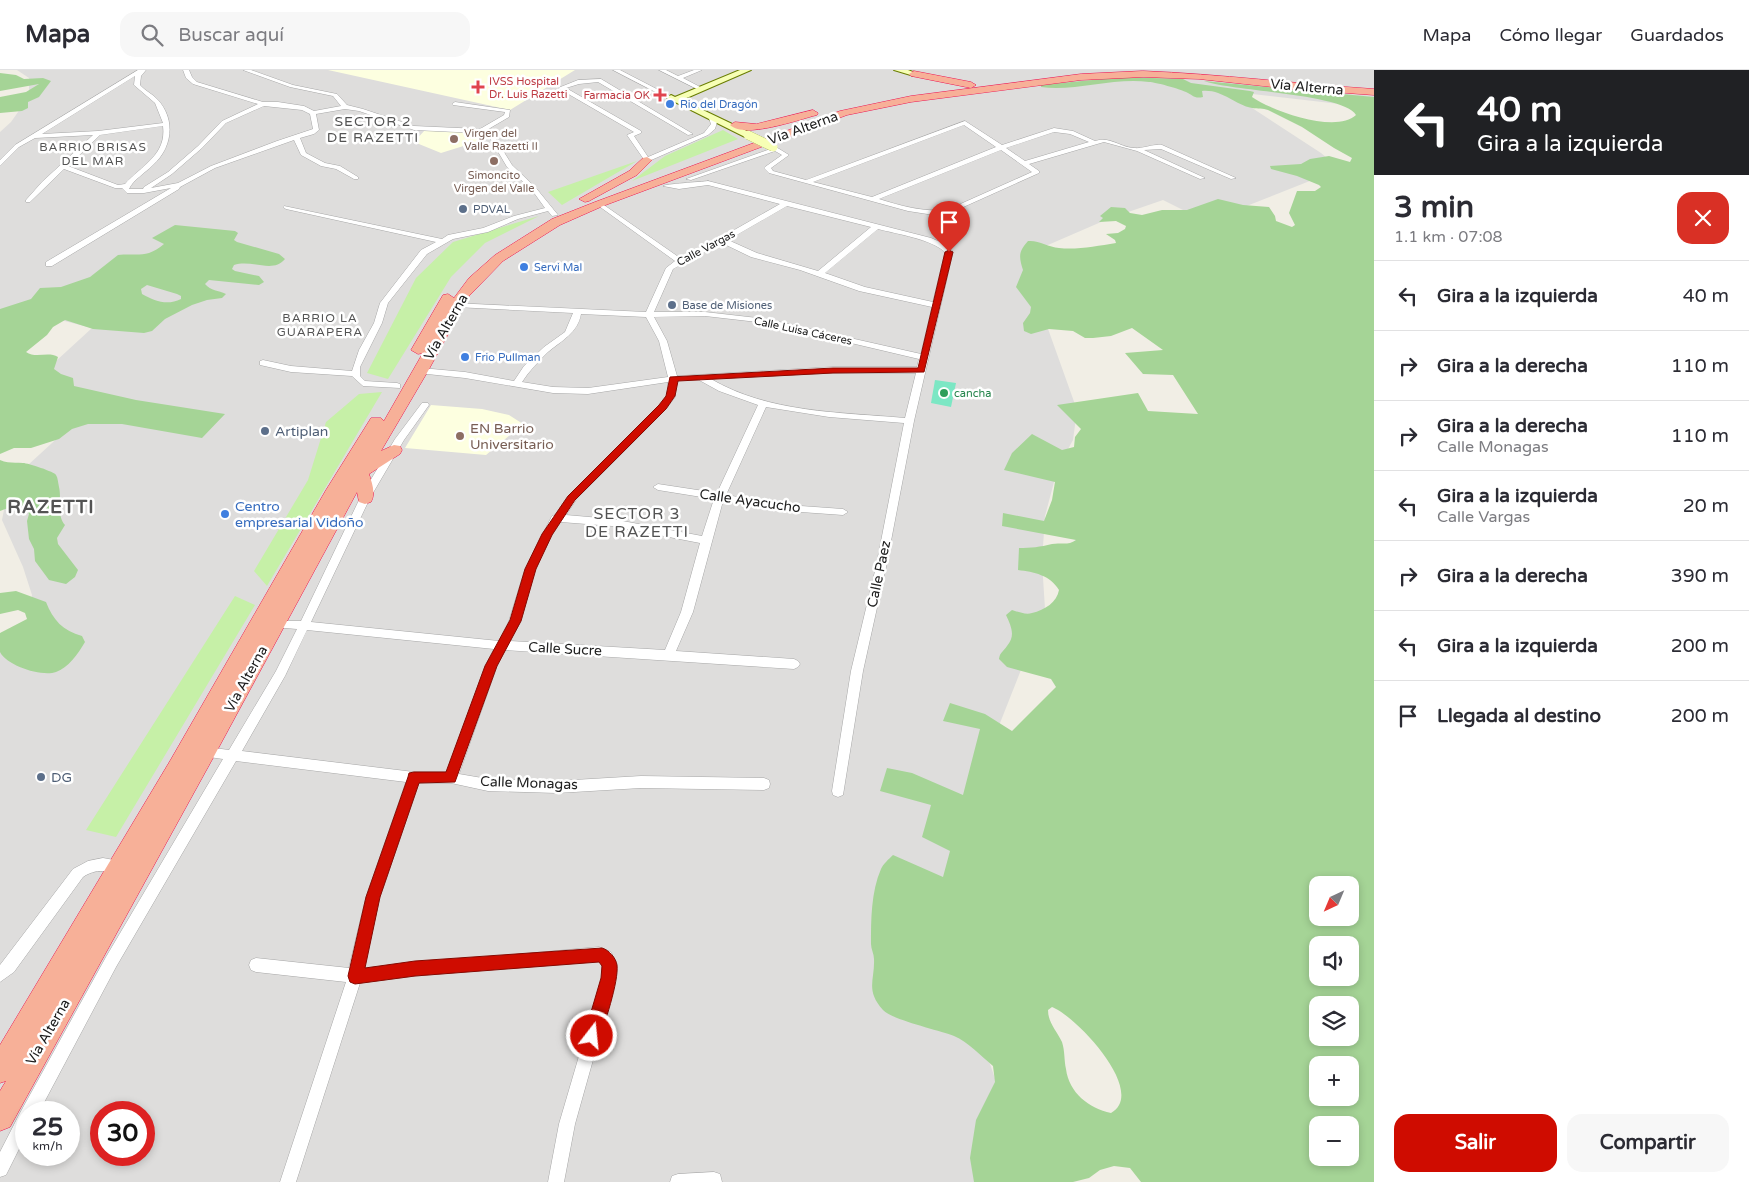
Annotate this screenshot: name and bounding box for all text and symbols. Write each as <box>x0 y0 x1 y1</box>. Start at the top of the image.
search box <box>120 12 470 57</box>
text: Mapa <box>25 20 90 49</box>
icon: search <box>138 21 166 49</box>
text: Buscar aquí <box>178 24 284 46</box>
text: Mapa <box>1422 24 1471 46</box>
text: Cómo llegar <box>1499 24 1602 46</box>
text: Guardados <box>1630 24 1724 46</box>
place label: IVSS Hospital Dr. Luis Razetti <box>489 75 568 101</box>
street label: Vía Alterna <box>1270 75 1344 99</box>
marker: IVSS Hospital Dr. Luis Razetti <box>471 80 485 94</box>
place label: Farmacia OK <box>584 89 651 102</box>
marker: Farmacia OK <box>654 89 666 101</box>
text: 40 m <box>1477 89 1562 131</box>
icon: left <box>1394 90 1459 155</box>
marker: Rio del Dragón <box>664 98 676 110</box>
place label: Rio del Dragón <box>680 98 758 111</box>
street label: Vía Alterna <box>766 107 840 149</box>
district label: SECTOR 2 DE RAZETTI <box>327 113 419 146</box>
place label: Virgen del Valle Razetti II <box>464 127 538 153</box>
text: Gira a la izquierda <box>1477 131 1663 157</box>
marker: Virgen del Valle Razetti II <box>448 133 460 145</box>
district label: BARRIO BRISAS DEL MAR <box>39 140 147 168</box>
marker: Simoncito Virgen del Valle <box>488 155 500 167</box>
place label: Simoncito Virgen del Valle <box>454 169 534 195</box>
text: 3 min <box>1394 189 1474 226</box>
button: close <box>1677 192 1729 244</box>
pin <box>928 201 970 252</box>
marker: PDVAL <box>457 203 469 215</box>
place label: PDVAL <box>473 203 511 216</box>
icon: arrive <box>935 208 963 236</box>
street label: Calle Vargas <box>675 227 737 269</box>
text: 1.1 km · 07:08 <box>1394 227 1503 247</box>
marker: Servi Mal <box>518 261 530 273</box>
place label: Servi Mal <box>534 261 582 274</box>
icon: left <box>1394 282 1422 310</box>
text: Gira a la izquierda <box>1437 285 1598 307</box>
text: 40 m <box>1683 285 1729 307</box>
street label: Vía Alterna <box>420 291 472 363</box>
marker: Base de Misiones <box>666 299 678 311</box>
place label: Base de Misiones <box>682 299 772 312</box>
district label: BARRIO LA GUARAPERA <box>277 311 363 339</box>
street label: Calle Luisa Cáceres <box>753 314 853 348</box>
marker: Frio Pullman <box>459 351 471 363</box>
place label: Frio Pullman <box>475 351 540 364</box>
icon: right <box>1394 352 1422 380</box>
text: Gira a la derecha <box>1437 355 1588 377</box>
text: 110 m <box>1671 355 1729 377</box>
marker: cancha <box>938 387 950 399</box>
place label: cancha <box>954 387 992 400</box>
text: Gira a la derecha <box>1437 415 1588 437</box>
place label: EN Barrio Universitario <box>470 420 554 453</box>
icon: right <box>1394 422 1422 450</box>
place label: Artiplan <box>275 423 328 440</box>
marker: Artiplan <box>259 425 271 437</box>
text: 110 m <box>1671 425 1729 447</box>
marker: EN Barrio Universitario <box>454 430 466 442</box>
text: Calle Monagas <box>1437 437 1549 457</box>
street label: Calle Ayacucho <box>698 485 802 517</box>
text: Gira a la izquierda <box>1437 485 1598 507</box>
icon: left <box>1394 492 1422 520</box>
text: 20 m <box>1683 495 1729 517</box>
district label: RAZETTI <box>7 496 95 518</box>
place label: Centro empresarial Vidoño <box>235 498 364 531</box>
district label: SECTOR 3 DE RAZETTI <box>585 504 689 542</box>
text: Calle Vargas <box>1437 507 1530 527</box>
marker: Centro empresarial Vidoño <box>219 508 231 520</box>
street label: Calle Paez <box>864 539 894 609</box>
icon: right <box>1394 562 1422 590</box>
text: Gira a la derecha <box>1437 565 1588 587</box>
text: 390 m <box>1671 565 1729 587</box>
icon: left <box>1394 632 1422 660</box>
text: Gira a la izquierda <box>1437 635 1598 657</box>
text: 200 m <box>1671 635 1729 657</box>
street label: Calle Sucre <box>528 639 602 659</box>
street label: Vía Alterna <box>221 643 271 715</box>
icon: arrive <box>1394 702 1422 730</box>
text: Llegada al destino <box>1437 705 1601 727</box>
text: 200 m <box>1671 705 1729 727</box>
place label: DG <box>51 769 72 786</box>
marker: DG <box>35 771 47 783</box>
street label: Calle Monagas <box>480 773 578 793</box>
north arrow <box>1309 876 1359 926</box>
map controls <box>1309 876 1359 1166</box>
button: sound <box>1309 936 1359 986</box>
street label: Vía Alterna <box>22 996 74 1068</box>
button: layers <box>1309 996 1359 1046</box>
position arrow <box>565 1009 617 1061</box>
button: + <box>1309 1056 1359 1106</box>
speed limit sign: 30 <box>90 1101 155 1166</box>
text: 25 <box>32 1112 63 1142</box>
button: Salir <box>1394 1114 1557 1172</box>
button: Compartir <box>1567 1114 1729 1172</box>
button: − <box>1309 1116 1359 1166</box>
text: km/h <box>32 1139 63 1153</box>

